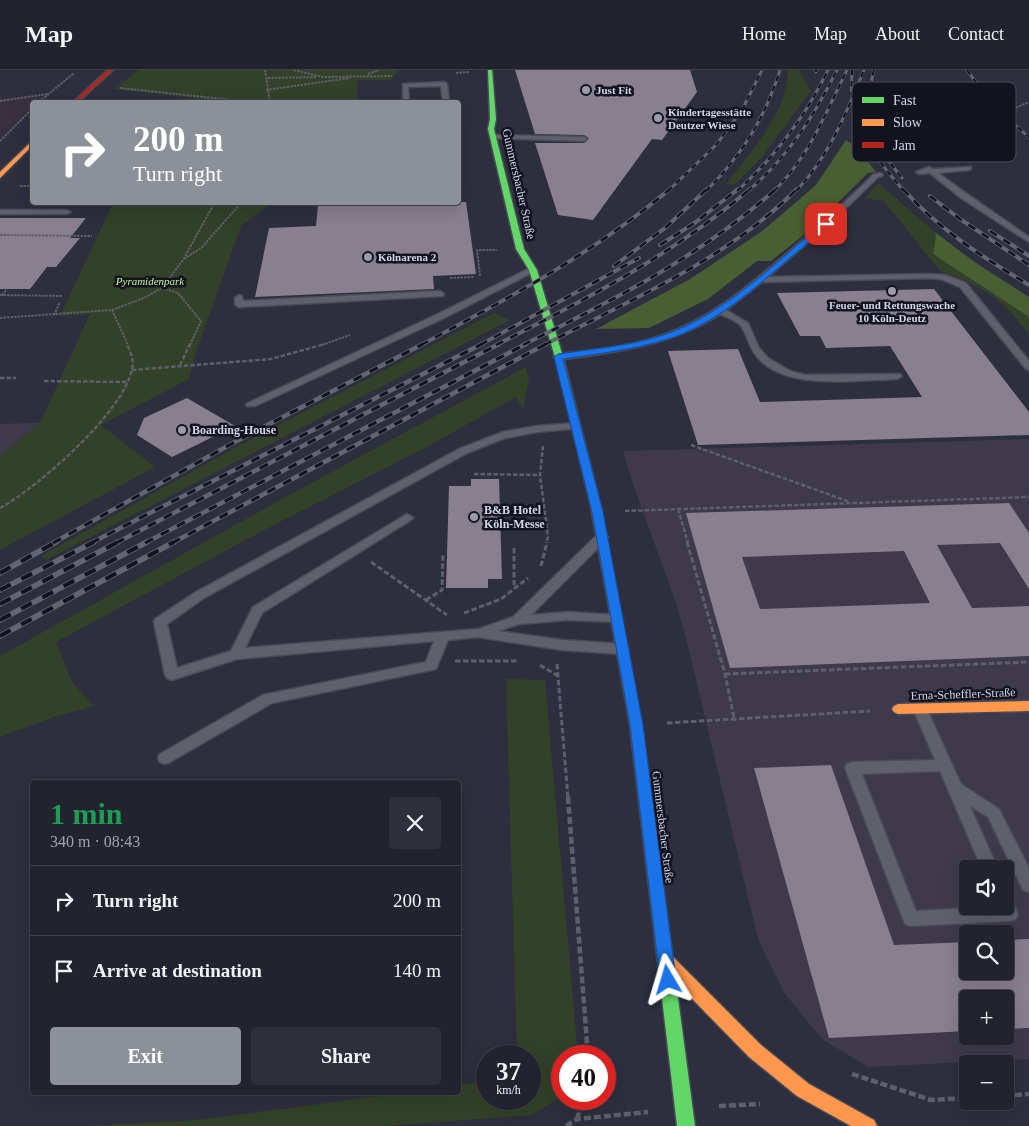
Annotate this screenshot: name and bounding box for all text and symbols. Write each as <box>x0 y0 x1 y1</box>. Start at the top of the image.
text: Map <box>25 21 73 47</box>
text: Home <box>742 24 786 44</box>
text: Map <box>814 24 847 44</box>
text: About <box>875 24 920 44</box>
text: Contact <box>948 24 1004 44</box>
legend <box>852 82 1016 162</box>
marker: Just Fit <box>580 84 592 96</box>
place label: Just Fit <box>596 84 632 96</box>
text: Fast <box>893 93 916 108</box>
place label: Kindertagesstätte Deutzer Wiese <box>668 106 751 131</box>
marker: Kindertagesstätte Deutzer Wiese <box>652 112 664 124</box>
text: Slow <box>893 115 923 130</box>
icon: right <box>50 120 115 185</box>
text: 200 m <box>133 120 223 159</box>
street label: Gummersbacher Straße <box>499 127 539 241</box>
text: Jam <box>893 138 916 153</box>
text: Turn right <box>133 161 222 186</box>
pin <box>805 203 847 245</box>
icon: arrive <box>812 210 840 238</box>
marker: Kölnarena 2 <box>362 251 374 263</box>
place label: Kölnarena 2 <box>378 251 437 263</box>
park label: Pyramidenpark <box>115 275 185 287</box>
marker: Feuer- und Rettungswache 10 Köln-Deutz <box>886 285 898 297</box>
place label: Feuer- und Rettungswache 10 Köln-Deutz <box>829 299 955 324</box>
place label: Boarding-House <box>192 423 277 437</box>
marker: Boarding-House <box>176 424 188 436</box>
place label: B&B Hotel Köln-Messe <box>484 503 545 531</box>
marker: B&B Hotel Köln-Messe <box>468 511 480 523</box>
street label: Erna-Scheffler-Straße <box>910 685 1016 703</box>
street label: Gummersbacher Straße <box>649 770 677 884</box>
text: 1 min <box>50 797 123 830</box>
button: close <box>389 797 441 849</box>
text: 340 m · 08:43 <box>50 833 140 850</box>
map controls <box>959 860 1014 1110</box>
button: sound <box>959 860 1014 915</box>
icon: right <box>50 887 78 915</box>
text: Turn right <box>93 890 178 911</box>
text: 200 m <box>393 890 441 911</box>
button: search <box>959 925 1014 980</box>
position arrow <box>641 953 693 1005</box>
icon: arrive <box>50 957 78 985</box>
text: Arrive at destination <box>93 960 262 981</box>
text: 140 m <box>393 960 441 981</box>
button: + <box>959 990 1014 1045</box>
button: Exit <box>50 1027 241 1085</box>
button: Share <box>251 1027 441 1085</box>
speed limit sign: 40 <box>551 1045 616 1110</box>
button: − <box>959 1055 1014 1110</box>
text: 37 <box>496 1058 521 1085</box>
text: km/h <box>496 1083 521 1097</box>

